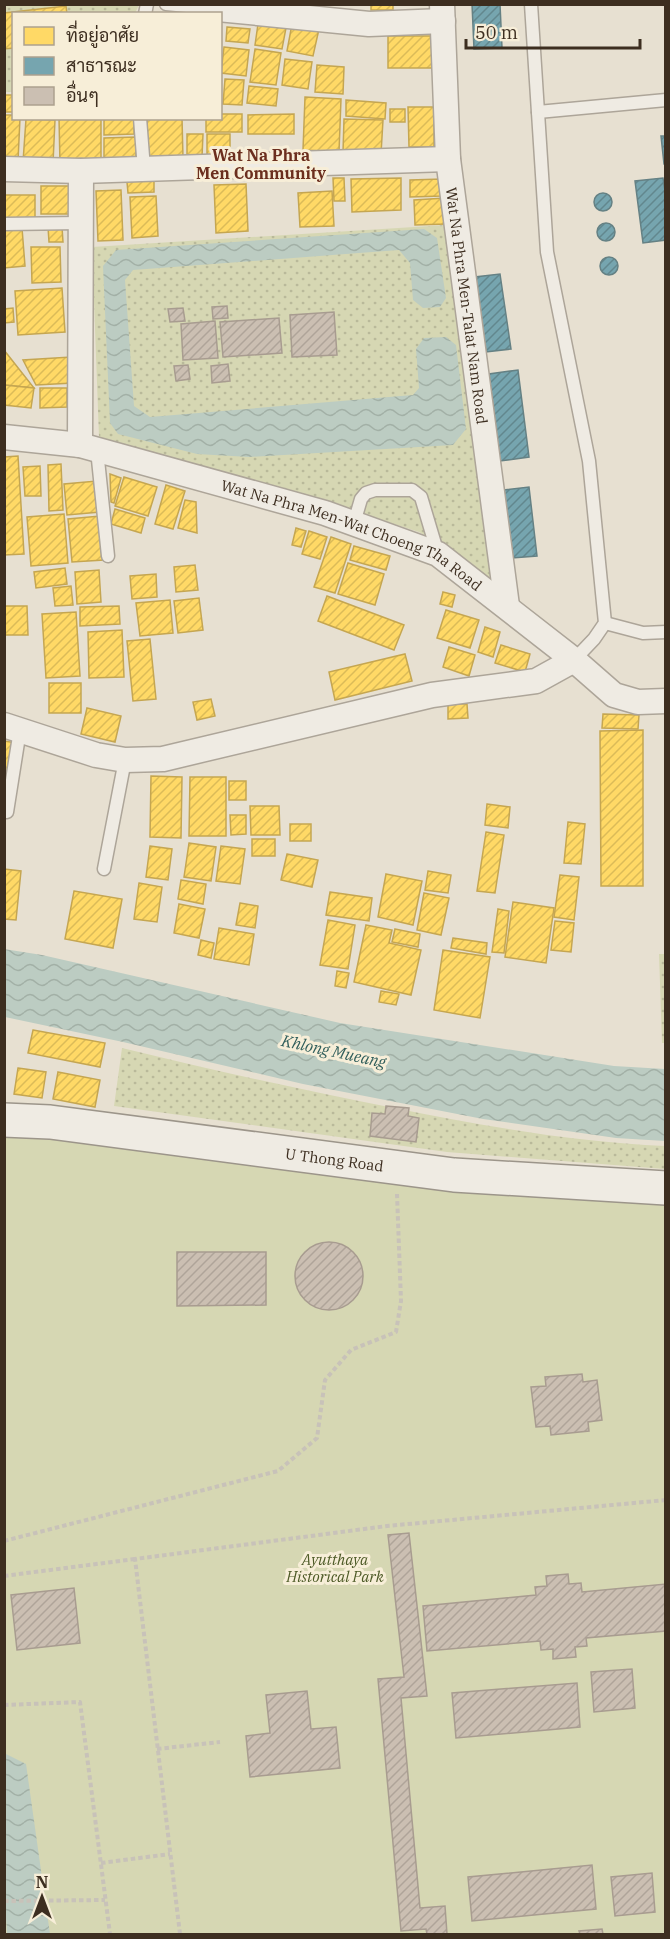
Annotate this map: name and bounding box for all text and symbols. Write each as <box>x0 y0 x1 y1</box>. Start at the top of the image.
legend <box>12 12 222 120</box>
scale bar <box>466 12 640 50</box>
text: ที่อยู่อาศัย <box>66 20 139 49</box>
text: 50 m <box>475 21 518 44</box>
text: สาธารณะ <box>66 54 137 77</box>
text: อื่นๆ <box>66 80 99 107</box>
district label: Wat Na Phra Men Community <box>196 145 327 183</box>
street label: Wat Na Phra Men-Talat Nam Road <box>442 186 492 425</box>
street label: Wat Na Phra Men-Wat Choeng Tha Road <box>219 475 486 595</box>
water label: Khlong Mueang <box>279 1030 388 1072</box>
street label: U Thong Road <box>284 1143 385 1175</box>
park label: Ayutthaya Historical Park <box>285 1550 384 1586</box>
north arrow <box>12 1867 72 1927</box>
text: N <box>36 1872 48 1892</box>

